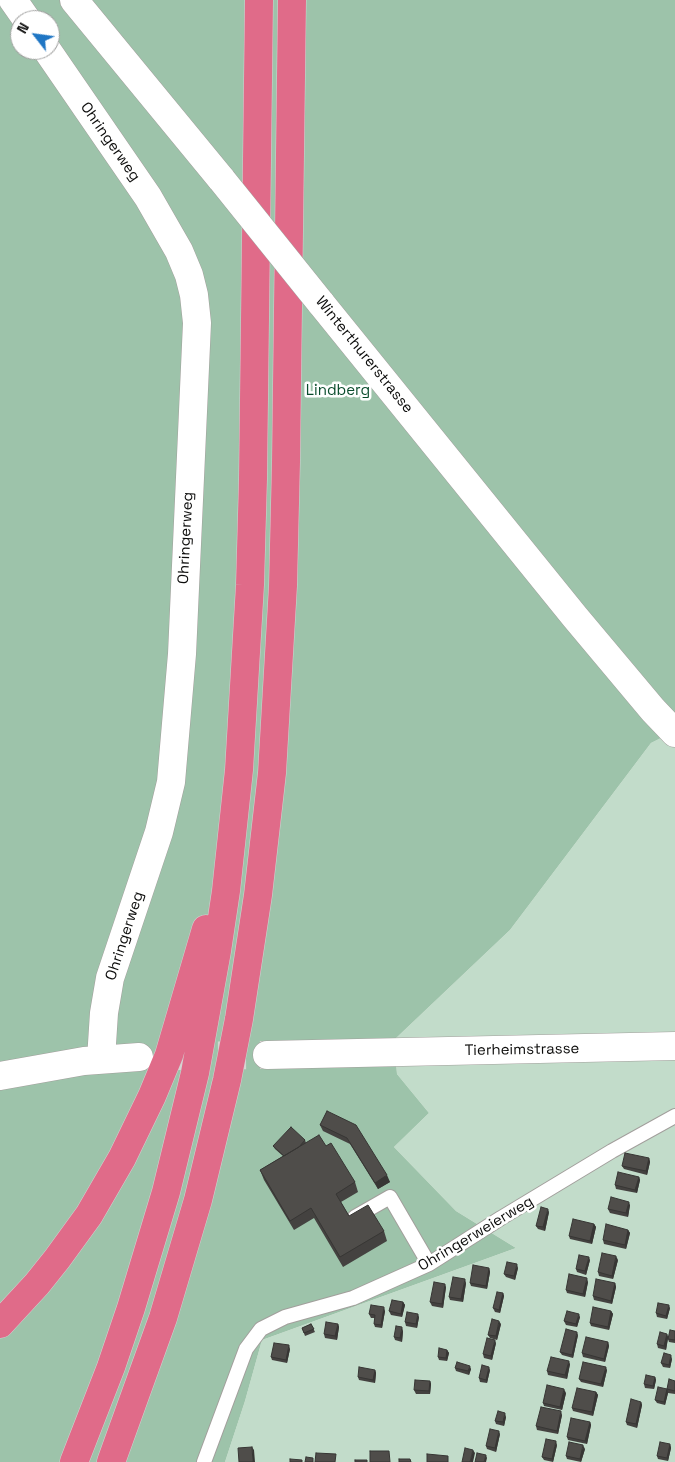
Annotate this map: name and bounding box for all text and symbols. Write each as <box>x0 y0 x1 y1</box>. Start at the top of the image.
north arrow <box>10 10 60 60</box>
text: N <box>13 19 33 37</box>
street label: Ohringerweg <box>76 99 144 185</box>
street label: Winterthurerstrasse <box>311 293 417 417</box>
park label: Lindberg <box>306 382 370 400</box>
street label: Ohringerweg <box>175 491 197 585</box>
street label: Ohringerweg <box>102 889 148 983</box>
street label: Tierheimstrasse <box>464 1040 580 1060</box>
street label: Ohringerweierweg <box>415 1192 537 1276</box>

